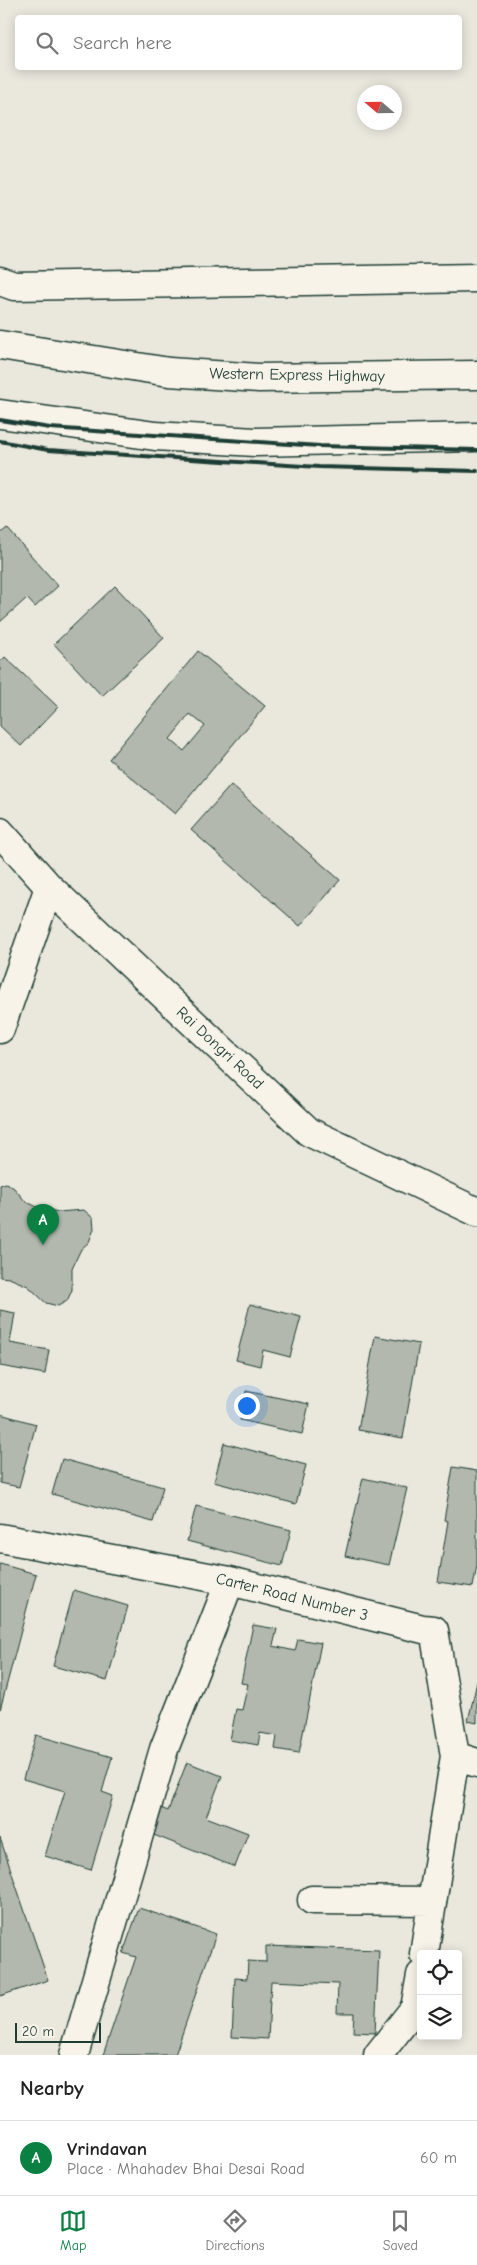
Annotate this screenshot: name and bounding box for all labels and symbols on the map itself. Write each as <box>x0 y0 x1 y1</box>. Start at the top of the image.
north arrow <box>357 85 402 130</box>
street label: Western Express Highway <box>209 364 386 386</box>
street label: Rai Dongri Road <box>173 1003 267 1093</box>
pin: A <box>27 1204 59 1245</box>
your location <box>234 1393 260 1419</box>
street label: Carter Road Number 3 <box>214 1569 370 1625</box>
scale bar <box>15 2020 101 2043</box>

